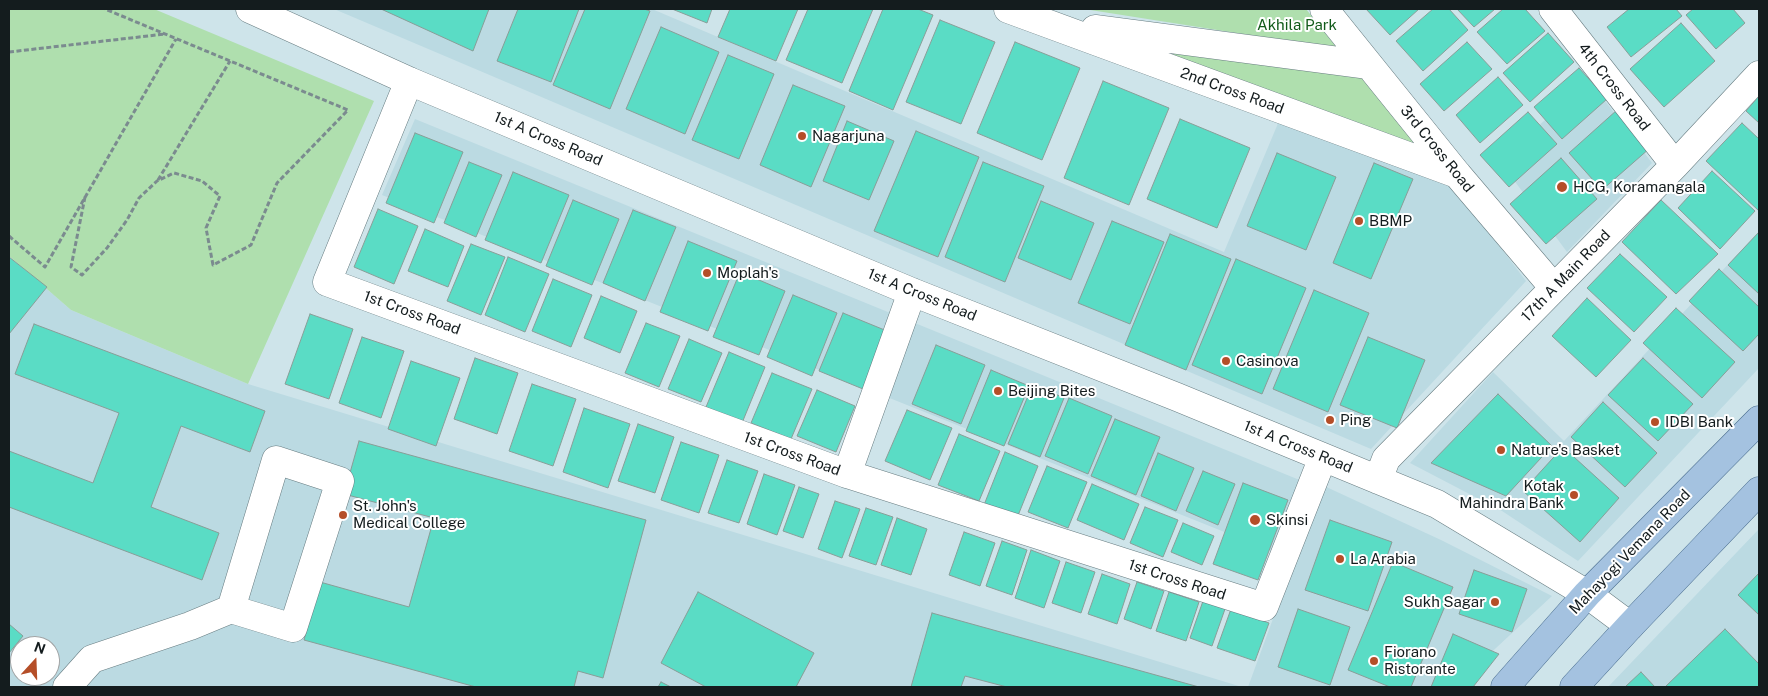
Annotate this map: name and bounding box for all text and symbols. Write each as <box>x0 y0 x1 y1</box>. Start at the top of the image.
park label: Akhila Park <box>1257 16 1337 34</box>
street label: 4th Cross Road <box>1574 40 1654 134</box>
street label: 2nd Cross Road <box>1178 64 1286 118</box>
street label: 3rd Cross Road <box>1396 102 1478 196</box>
street label: 1st A Cross Road <box>491 108 605 170</box>
place label: Nagarjuna <box>812 127 884 145</box>
marker: Nagarjuna <box>796 130 808 142</box>
place label: HCG, Koramangala <box>1573 178 1705 196</box>
marker: HCG, Koramangala <box>1555 180 1569 194</box>
place label: BBMP <box>1369 212 1412 230</box>
marker: BBMP <box>1353 215 1365 227</box>
street label: 17th A Main Road <box>1518 226 1614 326</box>
place label: Moplah's <box>717 264 778 282</box>
street label: 1st A Cross Road <box>865 265 979 325</box>
marker: Moplah's <box>701 267 713 279</box>
street label: 1st Cross Road <box>361 287 463 339</box>
place label: Casinova <box>1236 352 1299 370</box>
marker: Casinova <box>1220 355 1232 367</box>
place label: Beijing Bites <box>1008 382 1095 400</box>
marker: Beijing Bites <box>992 385 1004 397</box>
place label: Ping <box>1340 411 1371 429</box>
place label: IDBI Bank <box>1665 413 1733 431</box>
marker: Ping <box>1324 414 1336 426</box>
marker: IDBI Bank <box>1649 416 1661 428</box>
street label: 1st A Cross Road <box>1241 417 1355 477</box>
street label: 1st Cross Road <box>741 428 843 480</box>
place label: Nature's Basket <box>1511 441 1620 459</box>
marker: Nature's Basket <box>1495 444 1507 456</box>
place label: Kotak Mahindra Bank <box>1459 477 1564 512</box>
street label: Mahayogi Vemana Road <box>1566 486 1694 618</box>
marker: Kotak Mahindra Bank <box>1568 489 1580 501</box>
place label: St. John's Medical College <box>353 497 465 532</box>
marker: St. John's Medical College <box>337 509 349 521</box>
place label: Skinsi <box>1266 511 1308 529</box>
marker: Skinsi <box>1248 513 1262 527</box>
place label: La Arabia <box>1350 550 1416 568</box>
marker: La Arabia <box>1334 553 1346 565</box>
street label: 1st Cross Road <box>1126 556 1228 604</box>
place label: Sukh Sagar <box>1404 593 1485 611</box>
marker: Sukh Sagar <box>1489 596 1501 608</box>
north arrow <box>10 636 60 686</box>
text: N <box>32 638 48 657</box>
place label: Fiorano Ristorante <box>1384 643 1456 678</box>
marker: Fiorano Ristorante <box>1368 655 1380 667</box>

